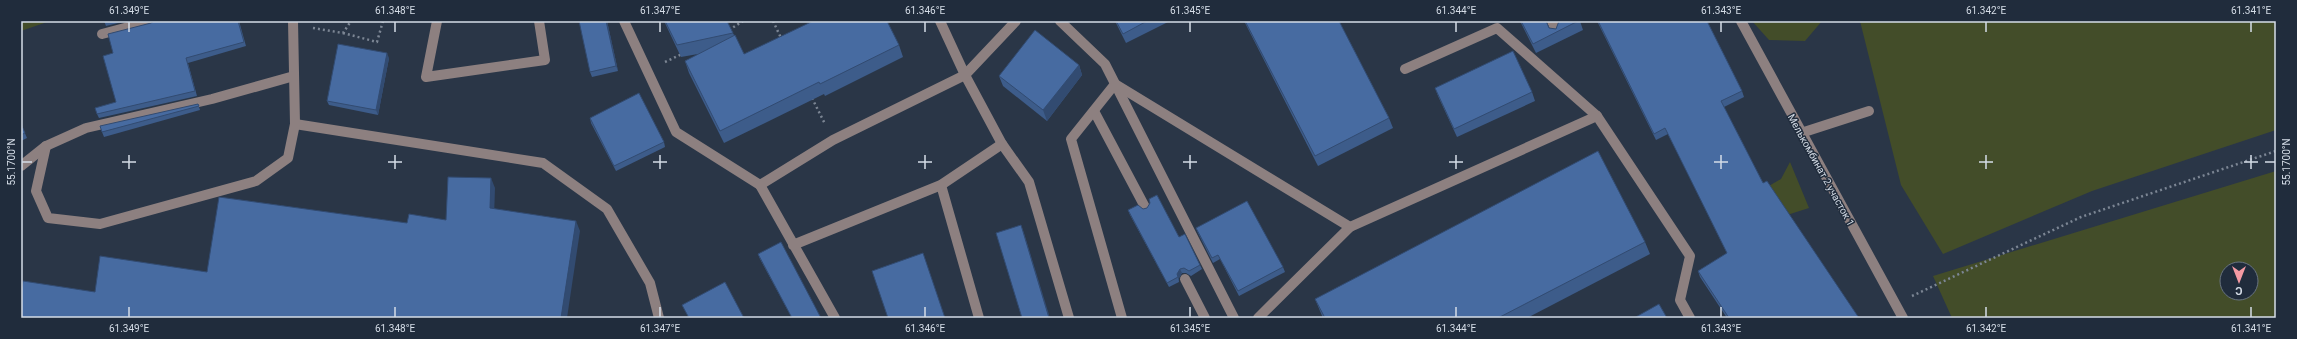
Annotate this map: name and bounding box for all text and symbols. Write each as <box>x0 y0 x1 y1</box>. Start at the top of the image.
text: 61.349°E <box>109 5 149 16</box>
text: 61.348°E <box>375 5 415 16</box>
text: 61.347°E <box>640 5 680 16</box>
text: 61.346°E <box>905 5 945 16</box>
text: 61.345°E <box>1170 5 1210 16</box>
text: 61.344°E <box>1436 5 1476 16</box>
text: 61.343°E <box>1701 5 1741 16</box>
text: 61.342°E <box>1966 5 2006 16</box>
text: 61.341°E <box>2231 5 2271 16</box>
street label: Мелькомбинат 2 участок 1 <box>1786 112 1856 228</box>
text: 55.1700°N <box>6 138 17 186</box>
text: 55.1700°N <box>2281 138 2292 186</box>
north arrow <box>2219 261 2259 301</box>
text: С <box>2235 284 2243 297</box>
text: 61.349°E <box>109 323 149 334</box>
text: 61.348°E <box>375 323 415 334</box>
text: 61.347°E <box>640 323 680 334</box>
text: 61.346°E <box>905 323 945 334</box>
text: 61.345°E <box>1170 323 1210 334</box>
text: 61.344°E <box>1436 323 1476 334</box>
text: 61.343°E <box>1701 323 1741 334</box>
text: 61.342°E <box>1966 323 2006 334</box>
text: 61.341°E <box>2231 323 2271 334</box>

